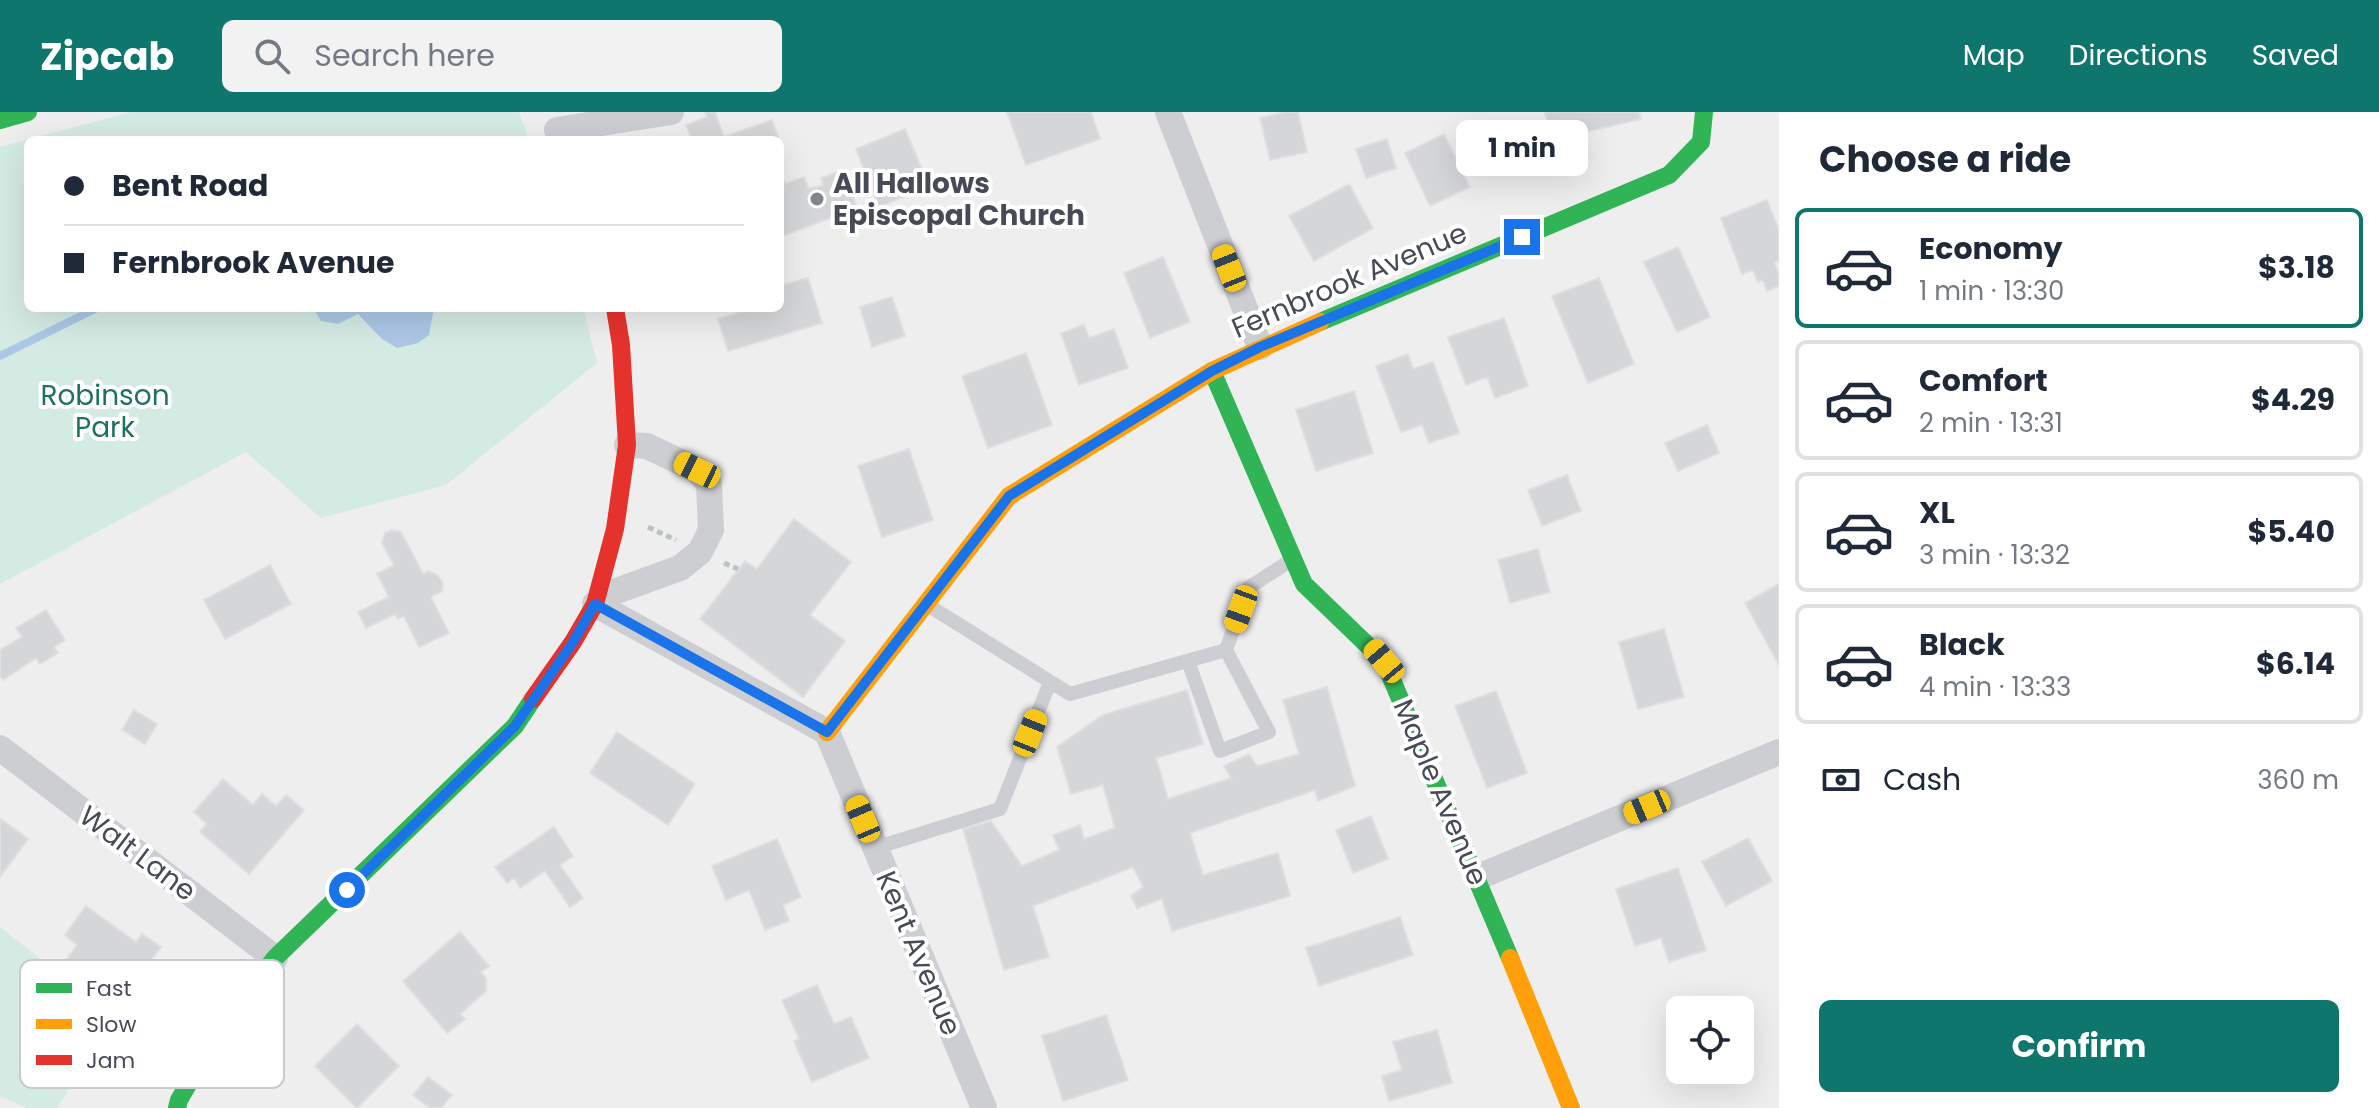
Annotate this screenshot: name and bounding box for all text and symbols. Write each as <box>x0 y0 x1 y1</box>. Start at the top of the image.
search box <box>222 20 782 92</box>
text: Zipcab <box>40 30 174 83</box>
icon: search <box>250 34 294 78</box>
text: Search here <box>314 34 495 77</box>
text: Map <box>1963 36 2025 75</box>
text: Directions <box>2069 36 2208 75</box>
text: Saved <box>2252 36 2339 75</box>
callout: 1 min <box>1456 121 1588 177</box>
text: 1 min <box>1488 130 1556 166</box>
text: Choose a ride <box>1819 134 2071 185</box>
text: Bent Road <box>112 164 268 207</box>
place label: All Hallows Episcopal Church <box>833 164 1085 235</box>
marker: All Hallows Episcopal Church <box>808 190 826 208</box>
street label: Fernbrook Avenue <box>1226 213 1473 348</box>
route end <box>1504 219 1540 255</box>
text: Economy <box>1919 227 2063 270</box>
icon: car <box>1823 232 1895 304</box>
text: Fernbrook Avenue <box>112 241 395 284</box>
car <box>1209 241 1249 295</box>
text: $3.18 <box>2258 246 2335 289</box>
text: 1 min · 13:30 <box>1919 273 2064 309</box>
text: Comfort <box>1919 359 2048 402</box>
icon: car <box>1823 364 1895 436</box>
park label: Robinson Park <box>40 376 170 447</box>
text: $4.29 <box>2251 378 2335 421</box>
text: 2 min · 13:31 <box>1919 405 2063 441</box>
car <box>670 449 724 491</box>
text: XL <box>1919 491 1955 534</box>
icon: car <box>1823 496 1895 568</box>
text: $5.40 <box>2247 510 2335 553</box>
text: 3 min · 13:32 <box>1919 537 2070 573</box>
car <box>1222 582 1260 636</box>
text: Black <box>1919 623 2005 666</box>
icon: car <box>1823 628 1895 700</box>
car <box>1359 635 1409 687</box>
text: $6.14 <box>2256 642 2335 685</box>
text: 4 min · 13:33 <box>1919 669 2071 705</box>
street label: Maple Avenue <box>1384 693 1497 891</box>
car <box>1010 706 1050 760</box>
icon: cash <box>1819 758 1863 802</box>
text: Cash <box>1883 758 1961 801</box>
text: 360 m <box>2257 762 2339 798</box>
car <box>1620 787 1674 827</box>
car <box>843 792 883 846</box>
street label: Walt Lane <box>71 797 204 910</box>
street label: Kent Avenue <box>866 865 971 1041</box>
route start <box>329 872 365 908</box>
legend <box>20 960 284 1088</box>
text: Fast <box>86 973 131 1004</box>
map controls <box>1666 996 1754 1084</box>
button: locate <box>1666 996 1754 1084</box>
button: Confirm <box>1819 1000 2339 1092</box>
text: Slow <box>86 1009 136 1040</box>
text: Jam <box>86 1045 135 1076</box>

